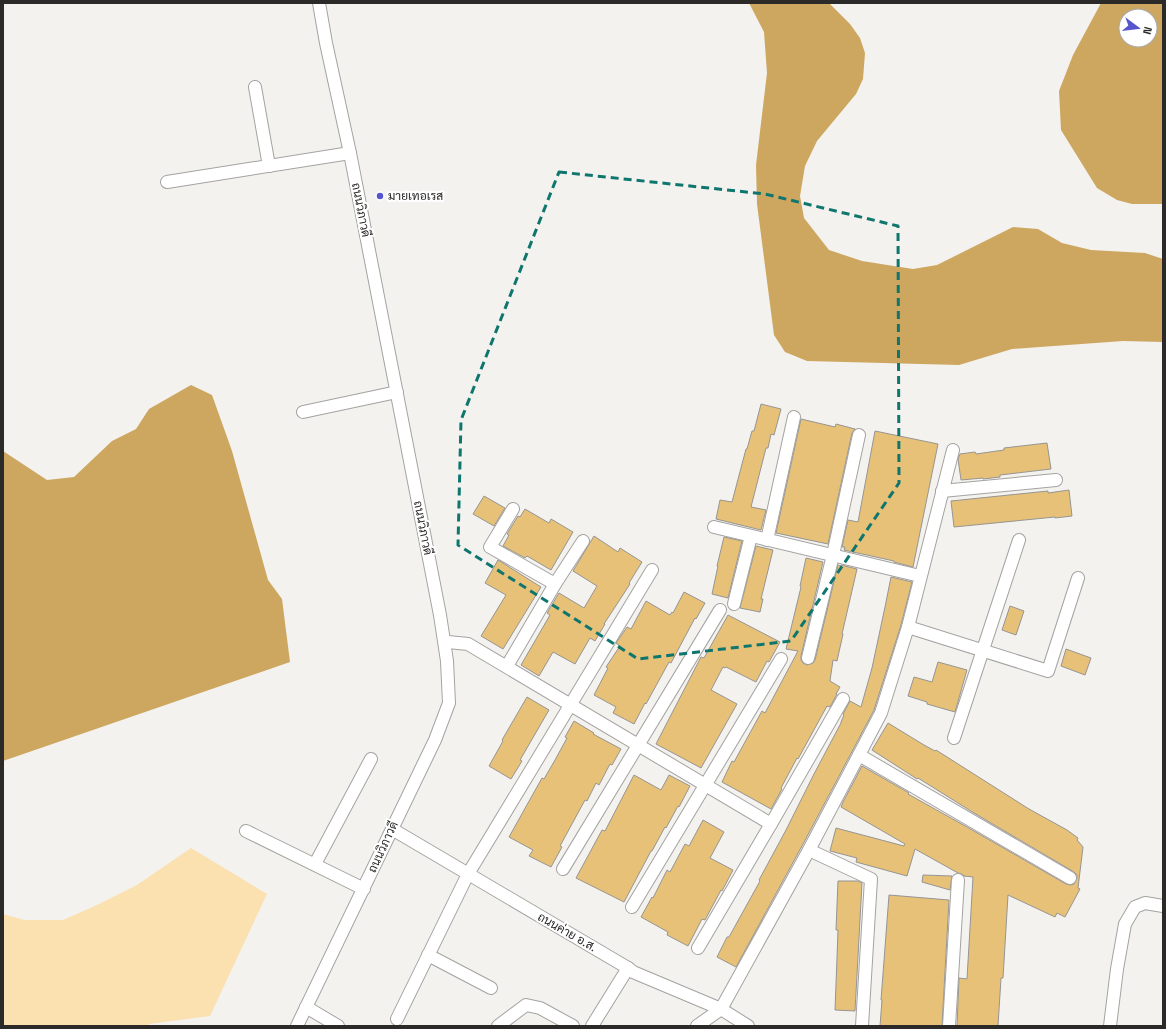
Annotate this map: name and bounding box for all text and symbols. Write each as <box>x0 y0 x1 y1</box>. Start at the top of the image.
north arrow <box>1118 8 1158 48</box>
text: N <box>1140 25 1155 36</box>
street label: ถนนวิภาวดี <box>348 182 374 238</box>
place label: มายเทอเรส <box>388 188 443 204</box>
marker: มายเทอเรส <box>375 191 385 201</box>
street label: ถนนวิภาวดี <box>410 500 436 556</box>
street label: ถนนวิภาวดี <box>364 819 402 875</box>
street label: ถนนค่าย อ.ส. <box>535 909 599 955</box>

